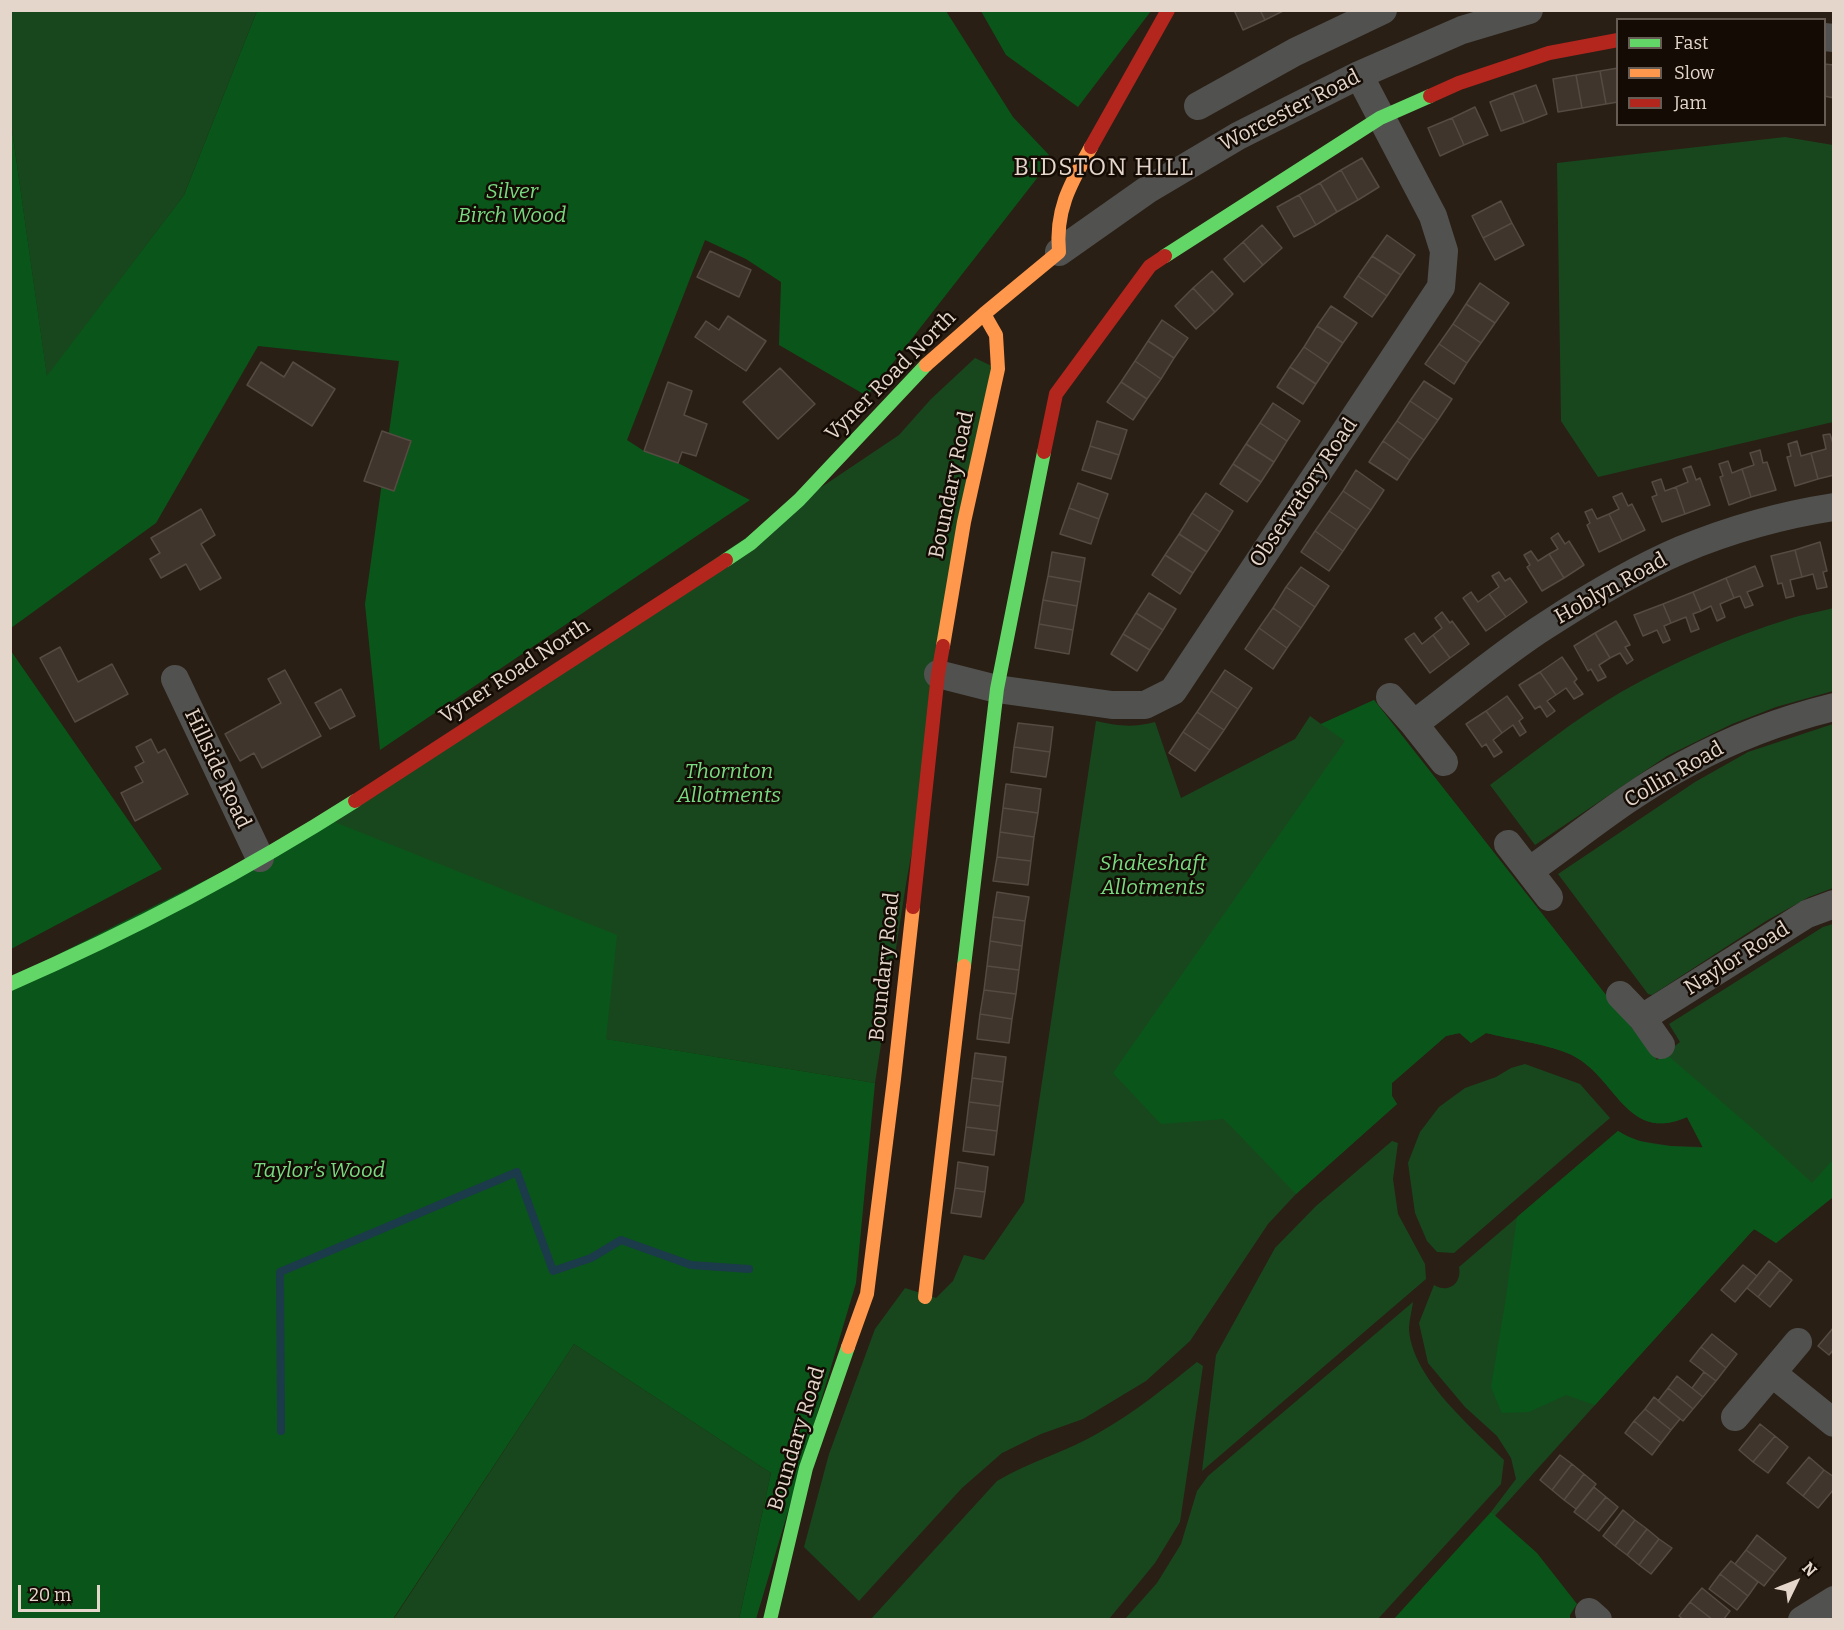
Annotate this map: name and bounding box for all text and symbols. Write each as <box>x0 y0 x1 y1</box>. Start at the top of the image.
legend <box>1616 18 1826 126</box>
text: Fast <box>1674 32 1709 54</box>
text: Slow <box>1674 62 1714 84</box>
street label: Worcester Road <box>1215 65 1365 157</box>
text: Jam <box>1674 92 1707 114</box>
district label: BIDSTON HILL <box>1013 154 1195 182</box>
park label: Silver Birch Wood <box>458 179 566 229</box>
street label: Vyner Road North <box>821 306 961 446</box>
street label: Boundary Road <box>924 409 980 561</box>
street label: Observatory Road <box>1245 414 1363 572</box>
street label: Hoblyn Road <box>1551 548 1671 630</box>
street label: Vyner Road North <box>435 614 595 730</box>
street label: Hillside Road <box>178 705 256 833</box>
street label: Collin Road <box>1620 737 1728 813</box>
park label: Thornton Allotments <box>677 759 781 809</box>
park label: Shakeshaft Allotments <box>1099 851 1207 901</box>
street label: Boundary Road <box>865 891 905 1043</box>
street label: Naylor Road <box>1680 917 1794 1001</box>
park label: Taylor's Wood <box>253 1158 385 1184</box>
street label: Boundary Road <box>763 1364 831 1514</box>
north arrow <box>1766 1552 1826 1612</box>
text: N <box>1798 1558 1821 1580</box>
scale bar <box>21 1573 104 1611</box>
text: 20 m <box>29 1584 71 1606</box>

